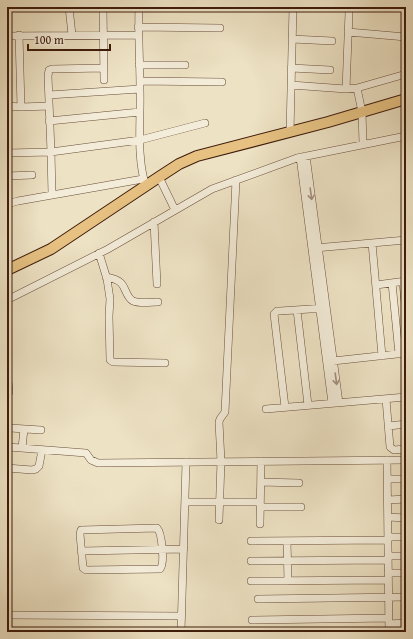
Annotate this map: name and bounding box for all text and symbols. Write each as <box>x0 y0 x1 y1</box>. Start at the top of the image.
scale bar <box>28 26 110 52</box>
text: 100 m <box>34 31 64 48</box>
one-way arrow <box>307 187 315 200</box>
one-way arrow <box>332 372 340 385</box>

